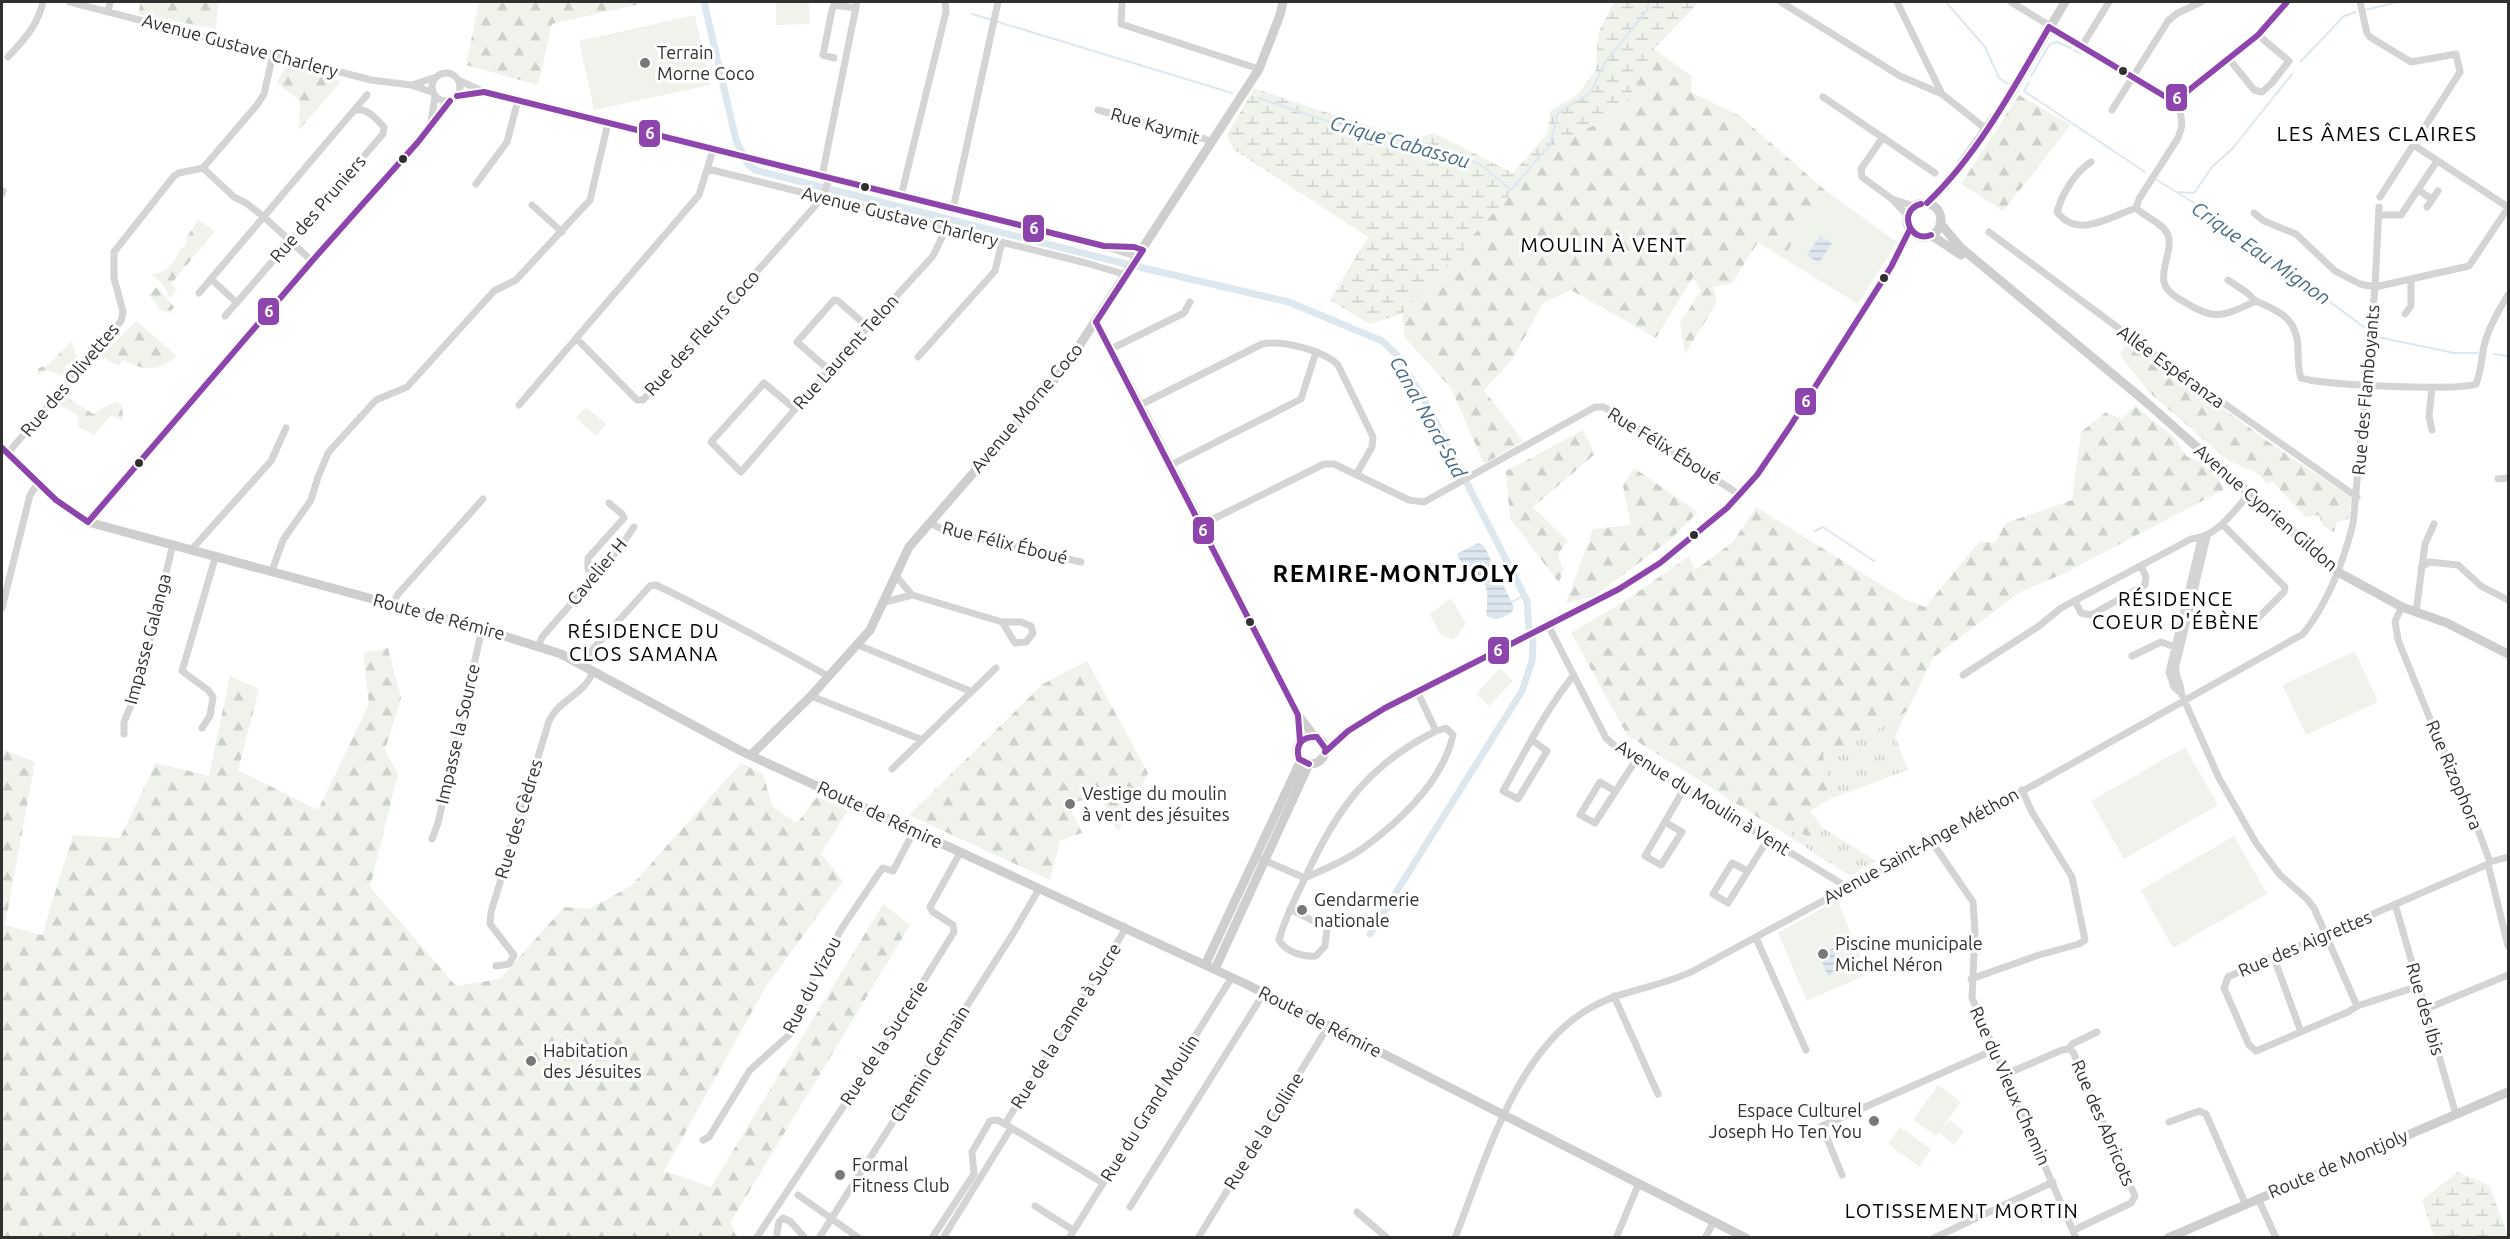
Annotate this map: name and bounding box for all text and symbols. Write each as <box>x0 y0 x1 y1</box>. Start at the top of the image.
street label: Avenue Gustave Charlery <box>140 9 341 81</box>
place label: Terrain Morne Coco <box>657 42 755 83</box>
marker: Terrain Morne Coco <box>638 56 652 70</box>
unlabelled marker <box>2117 65 2129 77</box>
line badge: 6 <box>2165 83 2188 112</box>
text: 6 <box>2172 89 2182 107</box>
street label: Rue Kaymit <box>1109 103 1202 147</box>
water label: Crique Cabassou <box>1328 111 1473 173</box>
line badge: 6 <box>638 119 661 148</box>
district label: LES ÂMES CLAIRES <box>2277 121 2477 145</box>
text: 6 <box>645 124 655 142</box>
street label: Rue des Pruniers <box>265 151 369 266</box>
unlabelled marker <box>397 153 409 165</box>
unlabelled marker <box>859 181 871 193</box>
street label: Avenue Gustave Charlery <box>800 182 1001 250</box>
water label: Crique Eau Mignon <box>2187 196 2335 309</box>
line badge: 6 <box>1022 214 1045 243</box>
text: 6 <box>1029 219 1039 237</box>
district label: MOULIN À VENT <box>1520 233 1688 256</box>
street label: Rue des Fleurs Coco <box>640 266 763 399</box>
unlabelled marker <box>1878 272 1890 284</box>
street label: Rue Laurent Telon <box>789 290 902 413</box>
line badge: 6 <box>257 297 280 326</box>
text: 6 <box>264 302 274 320</box>
street label: Rue des Flamboyants <box>2348 304 2382 476</box>
street label: Rue des Olivettes <box>16 319 122 440</box>
street label: Allée Espéranza <box>2114 321 2229 412</box>
street label: Avenue Morne Coco <box>966 339 1086 476</box>
water label: Canal Nord-Sud <box>1385 352 1472 482</box>
line badge: 6 <box>1794 387 1817 416</box>
text: 6 <box>1801 392 1811 410</box>
street label: Rue Félix Éboué <box>1605 402 1725 488</box>
street label: Avenue Cyprien Gildon <box>2191 440 2342 575</box>
unlabelled marker <box>133 457 145 469</box>
street label: Rue Félix Éboué <box>940 516 1070 567</box>
line badge: 6 <box>1192 516 1215 545</box>
text: 6 <box>1198 521 1208 539</box>
unlabelled marker <box>1688 529 1700 541</box>
street label: Cavelier H <box>562 534 630 609</box>
district label: REMIRE-MONTJOLY <box>1272 560 1520 587</box>
street label: Impasse Galanga <box>120 571 174 706</box>
district label: RÉSIDENCE COEUR D'ÉBÈNE <box>2092 587 2260 633</box>
street label: Route de Rémire <box>371 589 507 643</box>
unlabelled marker <box>1244 616 1256 628</box>
district label: RÉSIDENCE DU CLOS SAMANA <box>568 619 720 665</box>
line badge: 6 <box>1487 636 1510 665</box>
text: 6 <box>1493 641 1503 659</box>
street label: Impasse la Source <box>431 662 483 806</box>
street label: Rue Rizophora <box>2423 717 2487 832</box>
street label: Avenue du Moulin à Vent <box>1613 735 1794 859</box>
street label: Rue des Cèdres <box>490 756 546 881</box>
street label: Route de Rémire <box>815 776 946 852</box>
place label: Vestige du moulin à vent des jésuites <box>1082 783 1230 824</box>
street label: Avenue Saint-Ange Méthon <box>1819 783 2022 907</box>
marker: Vestige du moulin à vent des jésuites <box>1063 797 1077 811</box>
place label: Gendarmerie nationale <box>1314 889 1419 930</box>
marker: Gendarmerie nationale <box>1295 903 1309 917</box>
street label: Rue des Aigrettes <box>2235 906 2374 980</box>
street label: Rue du Vizou <box>778 933 844 1036</box>
place label: Piscine municipale Michel Néron <box>1835 933 1983 974</box>
street label: Rue de la Canne à Sucre <box>1006 939 1124 1112</box>
marker: Piscine municipale Michel Néron <box>1816 947 1830 961</box>
street label: Rue des Ibis <box>2403 960 2449 1057</box>
street label: Rue de la Sucrerie <box>836 977 931 1108</box>
street label: Route de Rémire <box>1256 981 1385 1061</box>
street label: Chemin Germain <box>885 1001 973 1125</box>
street label: Rue du Vieux Chemin <box>1967 1003 2055 1168</box>
street label: Rue du Grand Moulin <box>1096 1030 1202 1185</box>
place label: Habitation des Jésuites <box>543 1040 642 1081</box>
marker: Habitation des Jésuites <box>524 1054 538 1068</box>
street label: Rue des Abricots <box>2068 1057 2140 1189</box>
street label: Rue de la Colline <box>1219 1068 1307 1193</box>
place label: Espace Culturel Joseph Ho Ten You <box>1709 1100 1862 1141</box>
marker: Espace Culturel Joseph Ho Ten You <box>1867 1114 1881 1128</box>
street label: Route de Montjoly <box>2265 1125 2411 1201</box>
place label: Formal Fitness Club <box>852 1154 949 1195</box>
marker: Formal Fitness Club <box>833 1168 847 1182</box>
district label: LOTISSEMENT MORTIN <box>1845 1199 2079 1222</box>

